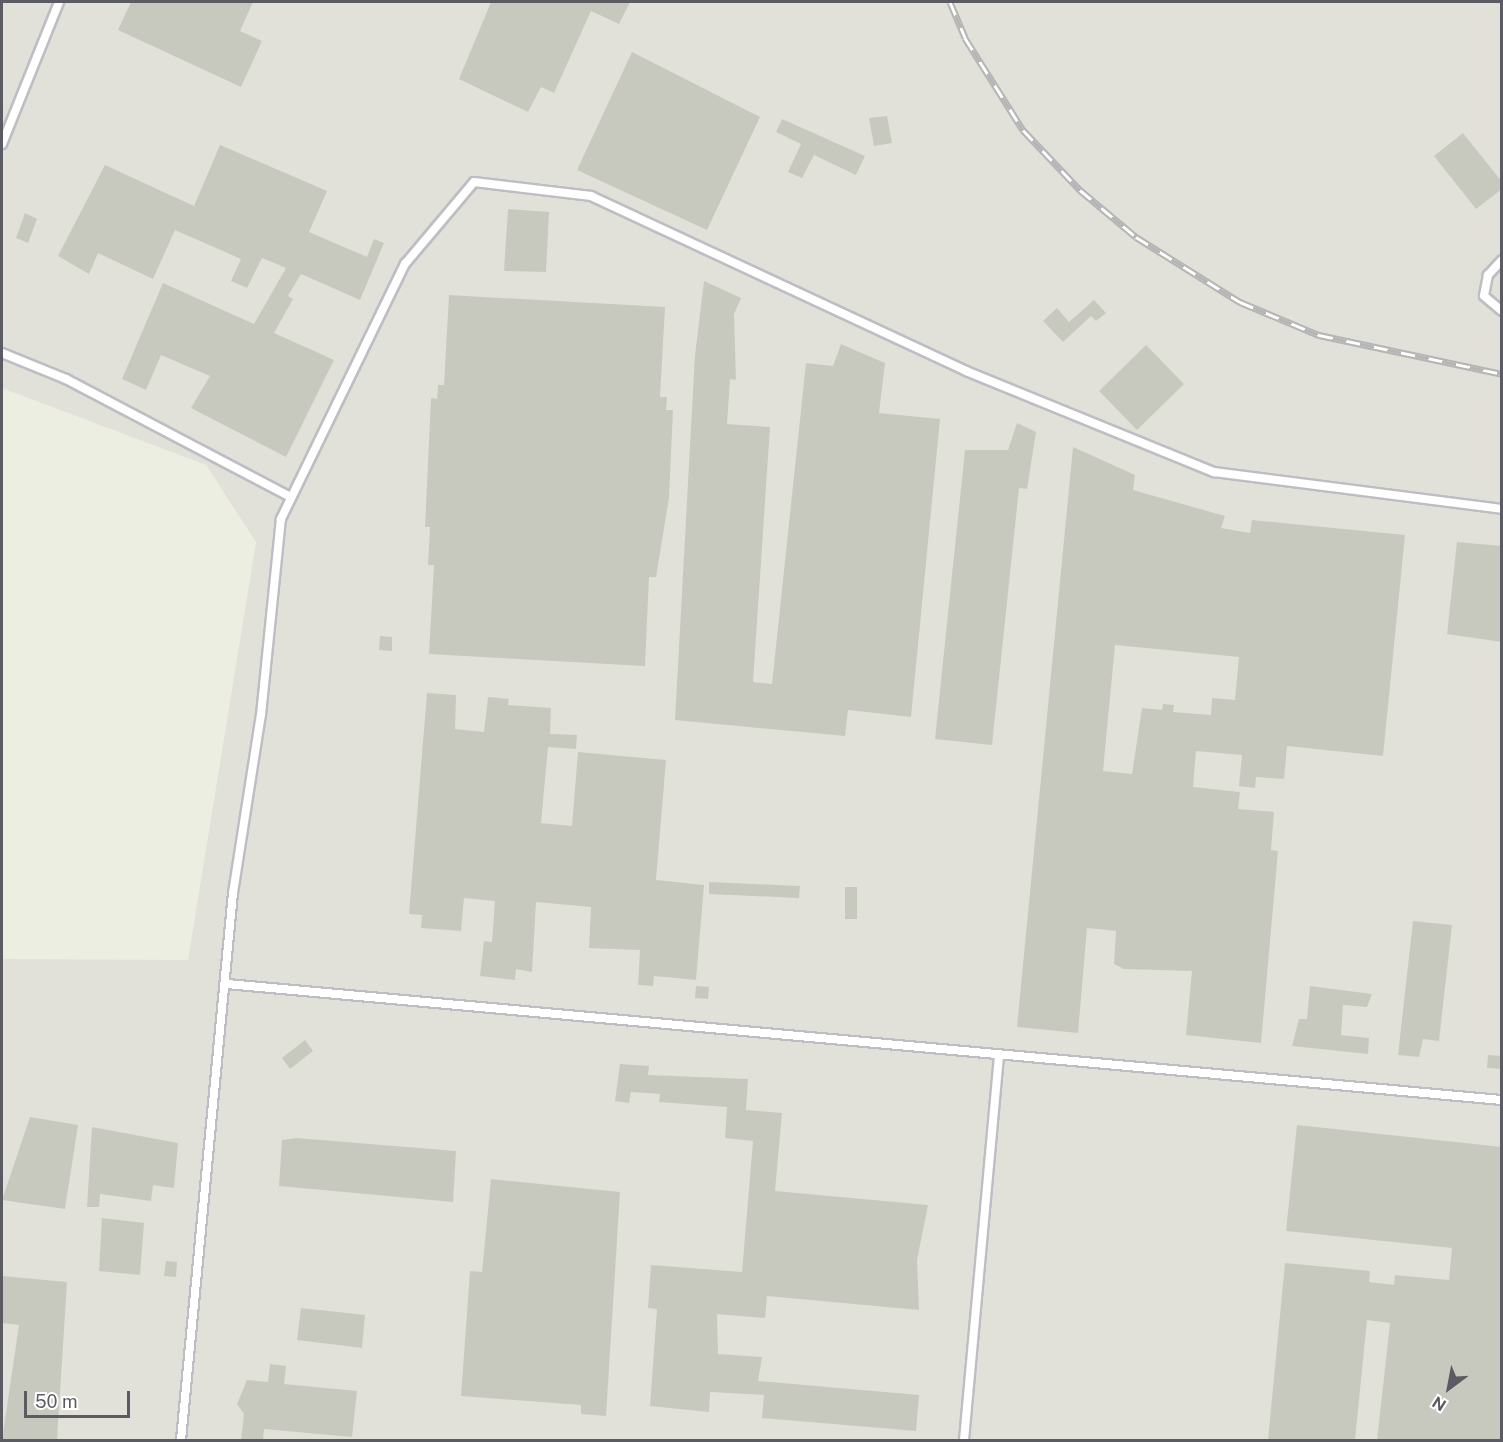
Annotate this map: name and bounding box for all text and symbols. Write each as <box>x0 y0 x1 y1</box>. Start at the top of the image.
north arrow <box>1419 1358 1479 1418</box>
scale bar <box>27 1379 134 1417</box>
text: 50 m <box>35 1391 78 1412</box>
text: N <box>1429 1392 1450 1415</box>

